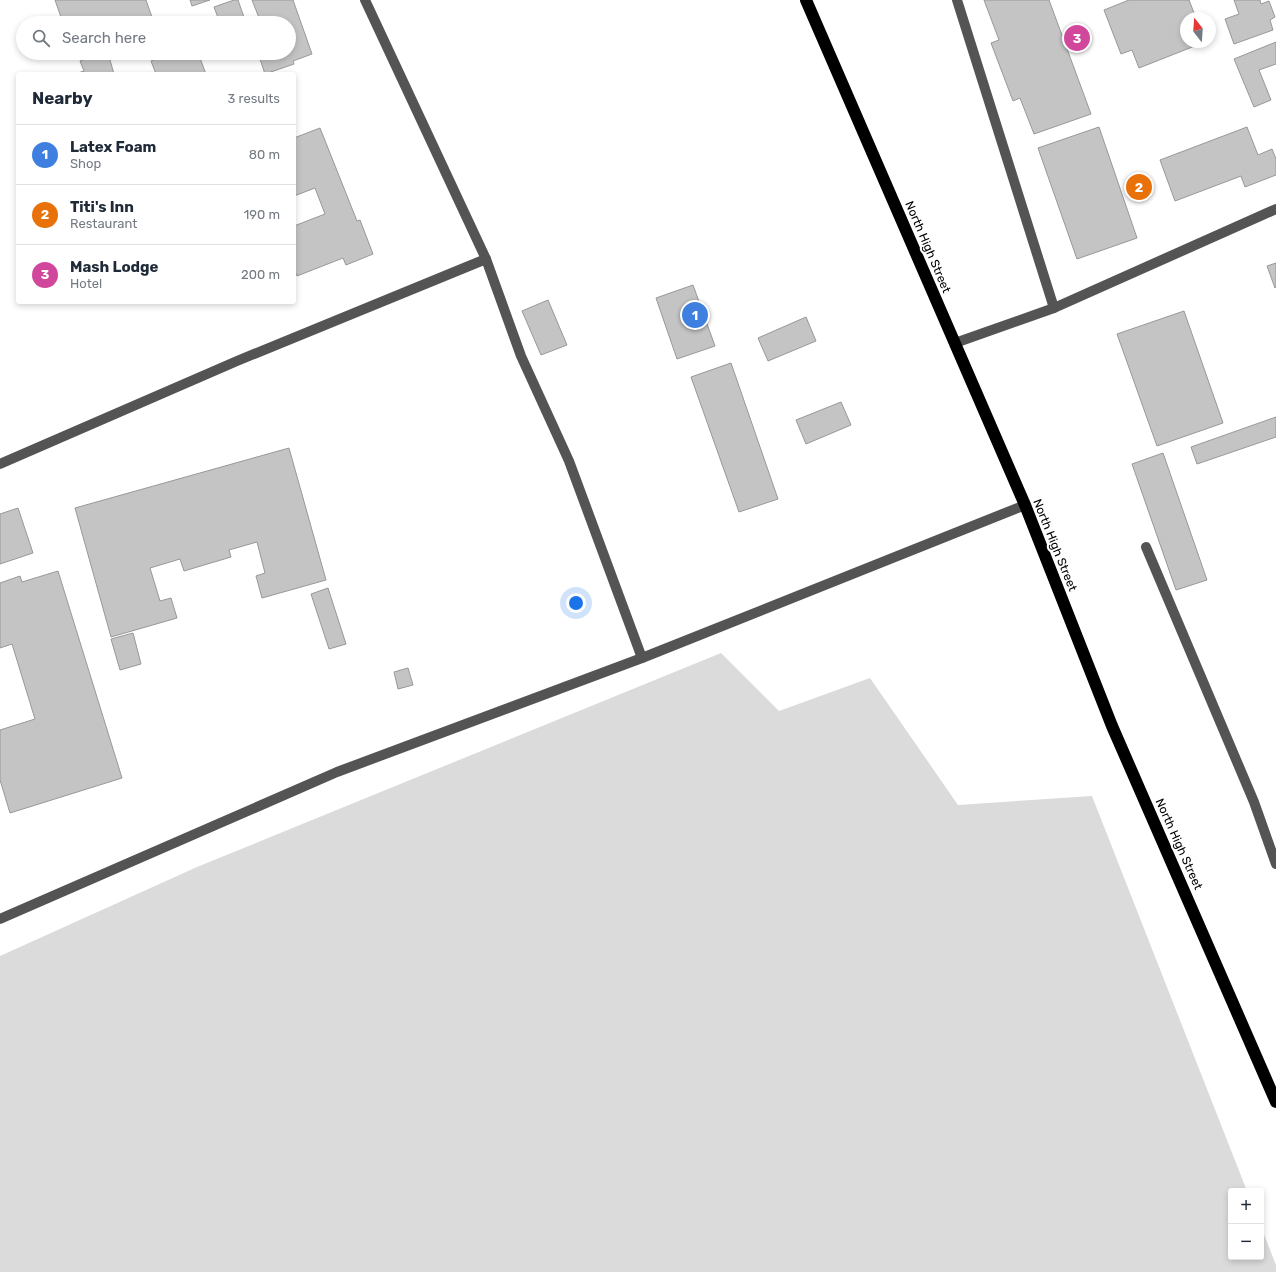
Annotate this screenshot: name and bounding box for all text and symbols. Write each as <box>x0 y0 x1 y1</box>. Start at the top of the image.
north arrow <box>1180 12 1216 48</box>
search box <box>16 16 296 60</box>
pin: 3 <box>1064 23 1090 53</box>
icon: search <box>30 27 52 49</box>
text: Search here <box>62 29 146 47</box>
text: Nearby <box>32 88 93 108</box>
text: 3 results <box>228 91 280 106</box>
text: Latex Foam <box>70 138 156 156</box>
text: 1 <box>42 147 48 162</box>
text: 80 m <box>249 147 280 162</box>
text: Shop <box>70 156 101 171</box>
pin: 2 <box>1126 172 1152 202</box>
text: Titi's Inn <box>70 198 134 216</box>
street label: North High Street <box>902 199 954 295</box>
text: 2 <box>41 207 49 222</box>
text: 190 m <box>244 207 280 222</box>
text: Restaurant <box>70 216 137 231</box>
text: Mash Lodge <box>70 258 158 276</box>
text: 3 <box>41 267 49 282</box>
text: 200 m <box>241 267 280 282</box>
text: Hotel <box>70 276 102 291</box>
pin: 1 <box>682 300 708 330</box>
street label: North High Street <box>1030 497 1080 593</box>
your location <box>566 593 586 613</box>
street label: North High Street <box>1153 796 1206 892</box>
map controls <box>1228 1188 1264 1260</box>
button: + <box>1228 1188 1264 1224</box>
button: − <box>1228 1224 1264 1260</box>

